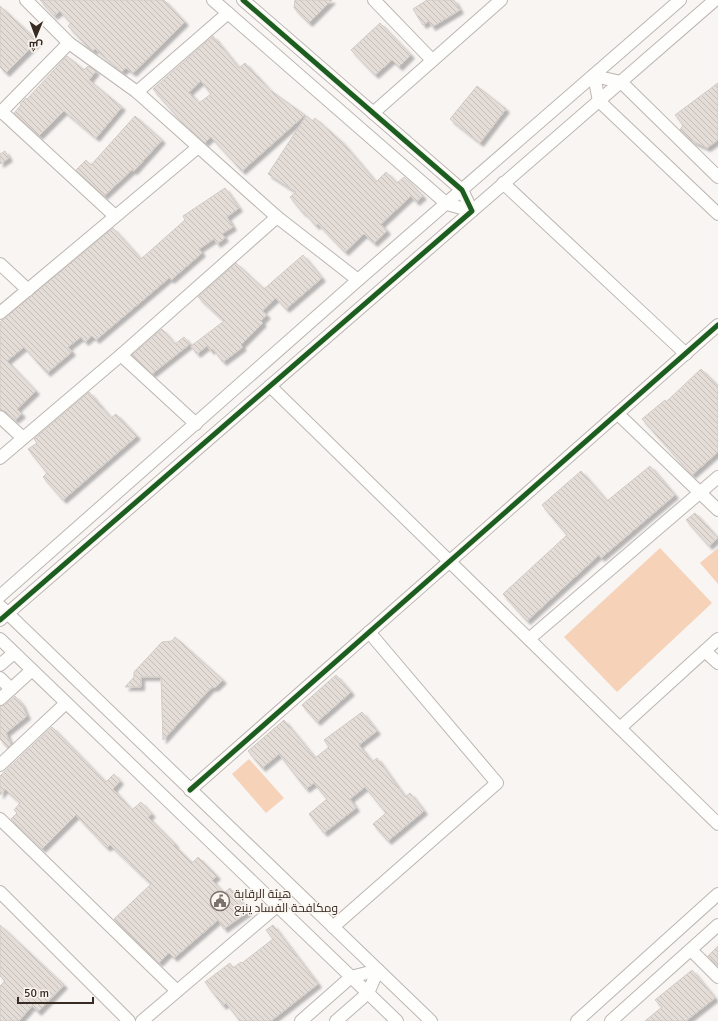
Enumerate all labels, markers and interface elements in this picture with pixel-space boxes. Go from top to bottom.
north arrow [16,16,56,56]
text: ش [29,39,43,52]
place label: هيئة الرقابة ومكافحة الفساد ينبع [234,887,338,916]
public building icon: هيئة الرقابة ومكافحة الفساد ينبع [209,890,231,912]
scale bar [18,979,93,1005]
text: 50 m [24,986,49,1001]

